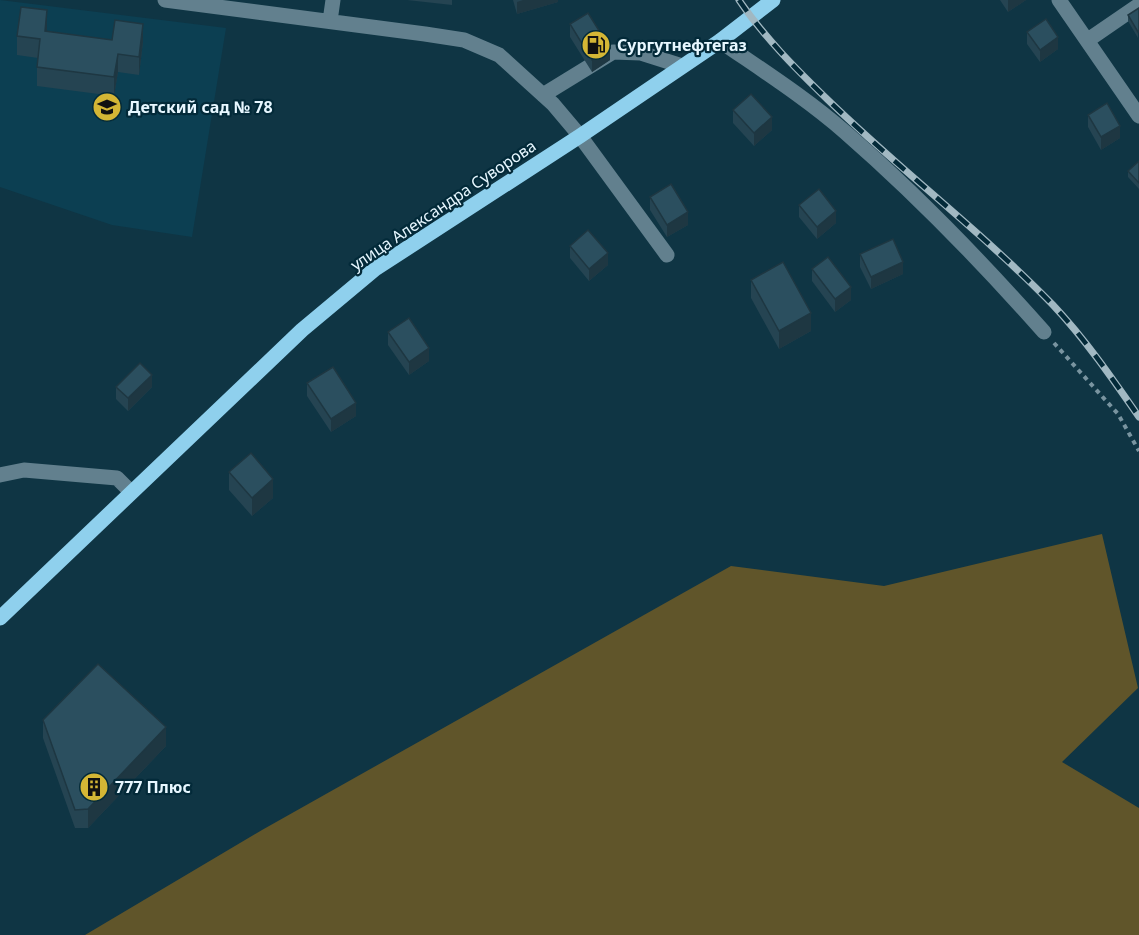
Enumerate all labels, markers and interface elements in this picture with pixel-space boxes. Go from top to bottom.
fuel station icon: Сургутнефтегаз [580,29,612,61]
place label: Сургутнефтегаз [617,34,747,56]
school or university icon: Детский сад № 78 [91,91,123,123]
place label: Детский сад № 78 [128,96,273,118]
street label: улица Александра Суворова [346,135,540,275]
building icon: 777 Плюс [78,771,110,803]
place label: 777 Плюс [115,776,191,798]

